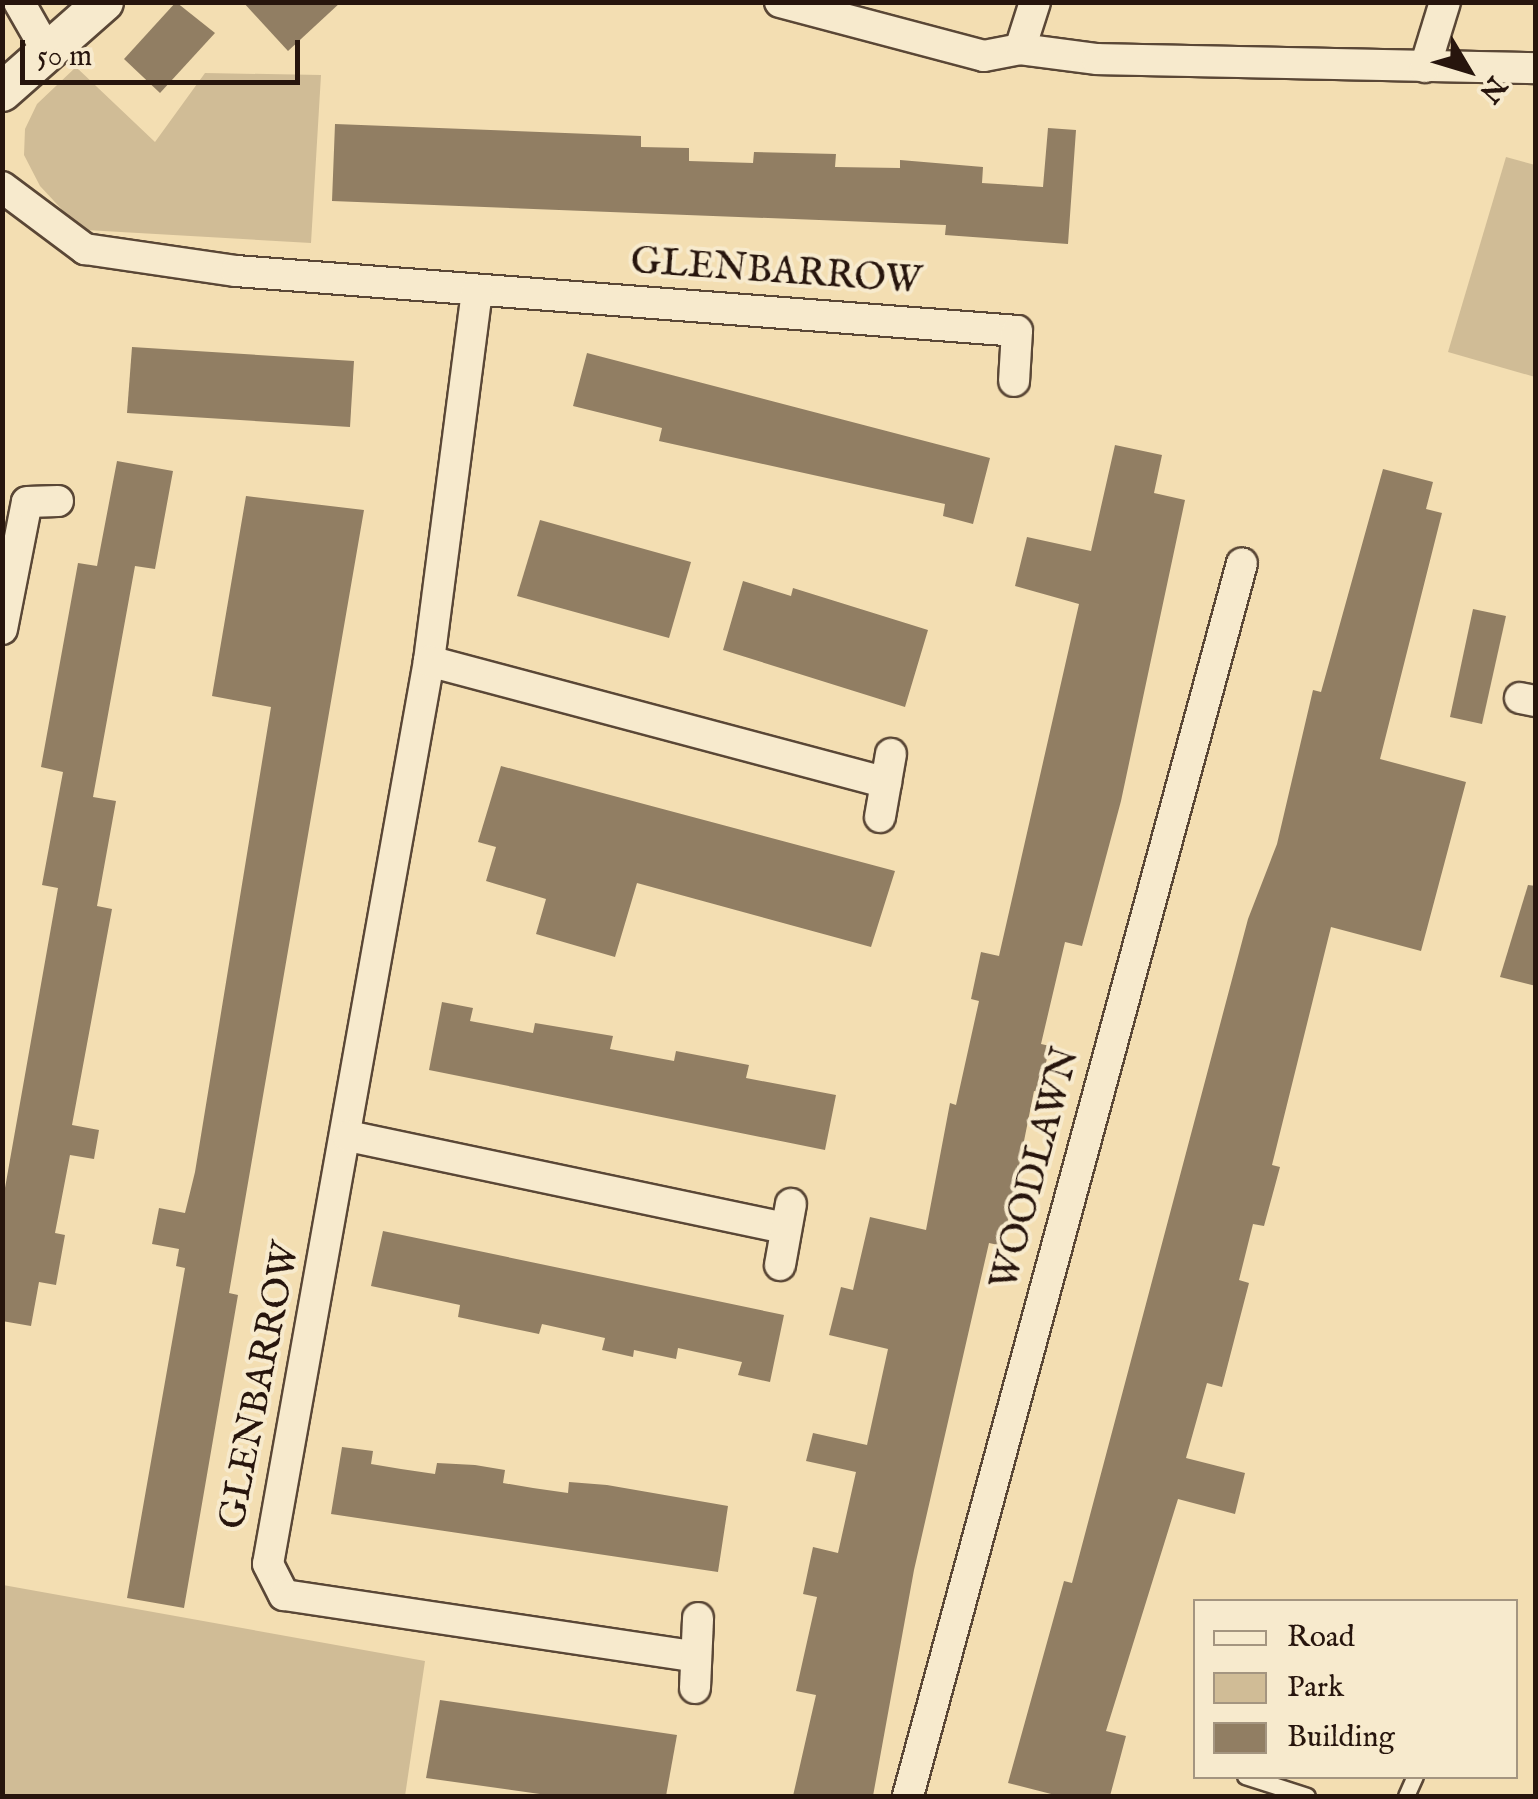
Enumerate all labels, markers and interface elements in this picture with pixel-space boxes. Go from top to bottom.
scale bar [25,20,305,82]
north arrow [1418,20,1518,120]
text: 50 m [37,38,92,76]
text: N [1471,68,1513,109]
street label: GLENBARROW [629,240,923,306]
street label: WOODLAWN [983,1043,1091,1295]
street label: GLENBARROW [211,1239,311,1533]
legend [1193,1599,1518,1779]
text: Road [1287,1619,1355,1657]
text: Park [1287,1669,1344,1707]
text: Building [1287,1719,1395,1757]

